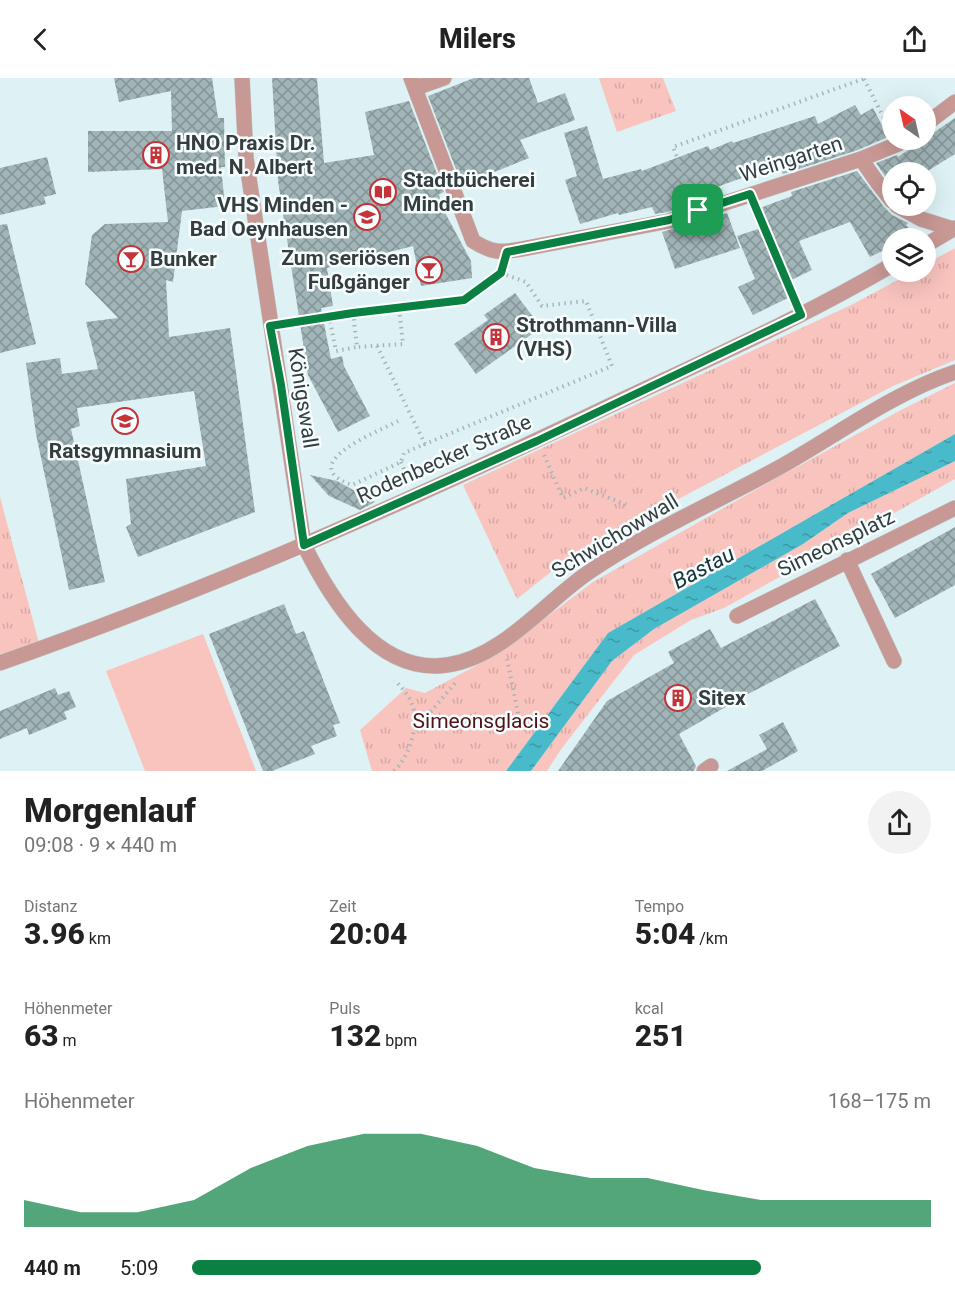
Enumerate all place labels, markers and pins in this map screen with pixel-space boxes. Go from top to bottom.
place label: HNO Praxis Dr. med. N. Albert [176,131,316,179]
building icon: HNO Praxis Dr. med. N. Albert [141,140,171,170]
place label: Stadtbücherei Minden [403,168,535,216]
library icon: Stadtbücherei Minden [368,177,398,207]
pin [672,184,723,235]
place label: VHS Minden - Bad Oeynhausen [190,193,348,241]
school or university icon: VHS Minden - Bad Oeynhausen [352,202,382,232]
bar icon: Bunker [116,244,146,274]
place label: Zum seriösen Fußgänger [281,246,410,294]
place label: Bunker [150,247,217,271]
bar icon: Zum seriösen Fußgänger [414,255,444,285]
place label: Strothmann-Villa (VHS) [516,313,677,361]
building icon: Strothmann-Villa (VHS) [481,322,511,352]
school or university icon: Ratsgymnasium [110,406,140,436]
place label: Ratsgymnasium [49,439,201,463]
building icon: Sitex [663,683,693,713]
place label: Sitex [698,686,746,710]

